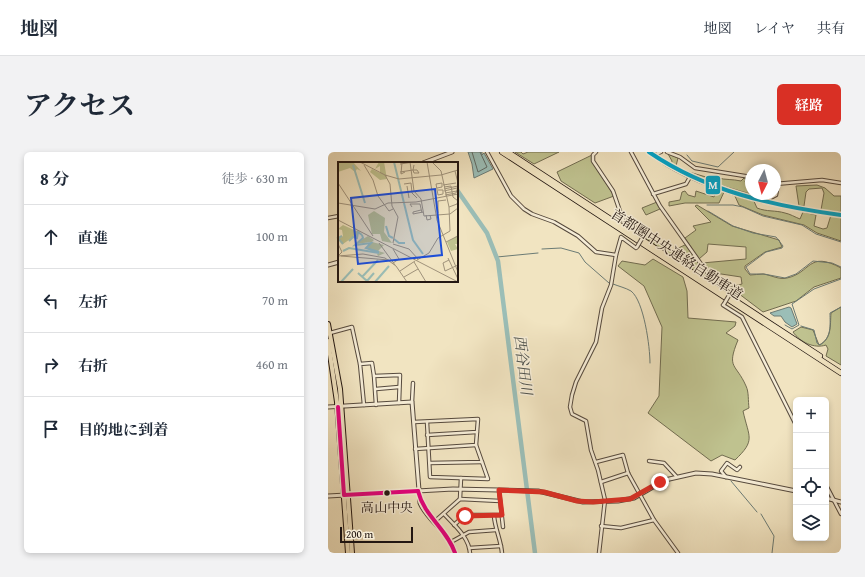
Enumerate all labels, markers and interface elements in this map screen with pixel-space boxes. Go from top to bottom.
text: 地図 [20,14,58,42]
text: 地図 [704,18,732,38]
text: レイヤ [754,18,795,38]
text: 共有 [817,18,845,38]
text: アクセス [24,84,135,125]
button: 経路 [777,84,841,125]
inset map [338,162,458,282]
north arrow [745,164,781,200]
text: 8 分 [40,166,70,191]
text: 徒歩 · 630 m [222,169,288,188]
line badge: M [705,175,721,195]
text: M [708,177,718,193]
street label: 首都圏中央連絡自動車道 [607,204,747,304]
icon: ahead [40,226,62,248]
text: 直進 [78,227,108,248]
text: 100 m [256,227,288,246]
icon: left [40,290,62,312]
text: 左折 [78,291,108,312]
text: 70 m [262,291,288,310]
water label: 西谷田川 [509,334,538,398]
icon: right [40,354,62,376]
text: 右折 [78,355,108,376]
text: 460 m [256,355,288,374]
map controls [793,397,829,541]
button: + [793,397,829,433]
icon: arrive [40,418,62,440]
text: 目的地に到着 [78,419,168,440]
button: − [793,433,829,469]
button: locate [793,469,829,505]
route end [651,473,669,491]
marker: 高山中央 [382,488,392,498]
place label: 高山中央 [361,498,413,517]
button: layers [793,505,829,541]
route start [456,507,474,525]
scale bar [340,525,413,544]
text: 200 m [346,526,373,542]

